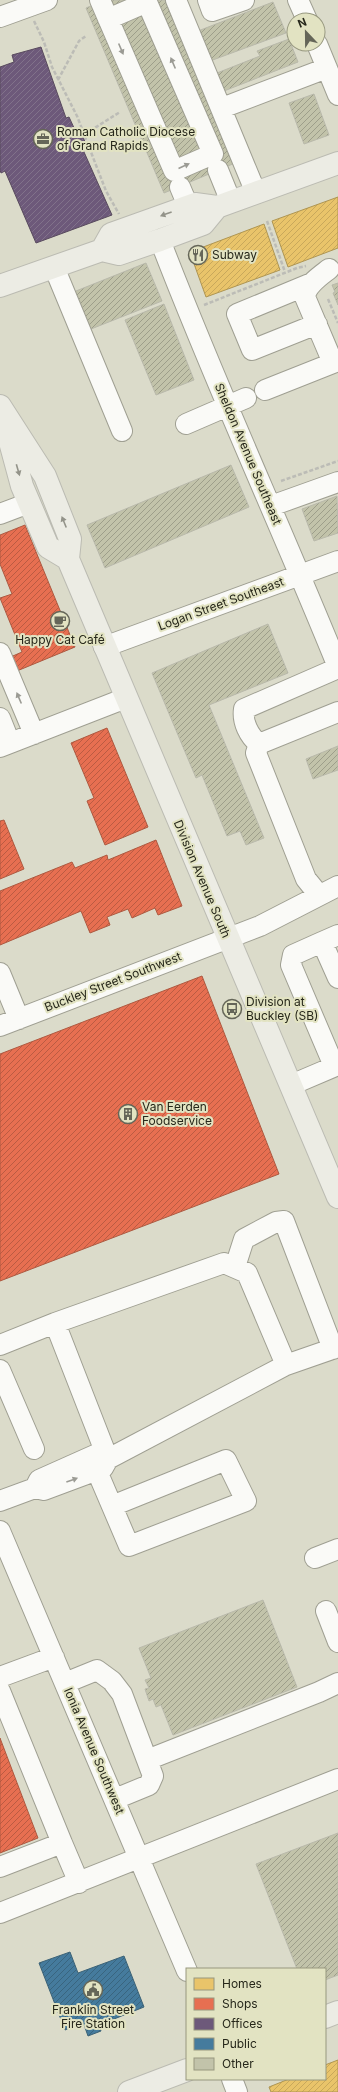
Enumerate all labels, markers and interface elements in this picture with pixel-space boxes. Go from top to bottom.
north arrow [286,12,326,52]
text: N [296,15,309,31]
one-way arrow [118,43,124,54]
one-way arrow [170,58,176,69]
place label: Roman Catholic Diocese of Grand Rapids [57,124,195,153]
office icon: Roman Catholic Diocese of Grand Rapids [32,128,54,150]
one-way arrow [179,163,191,169]
one-way arrow [160,212,172,218]
restaurant icon: Subway [187,244,209,266]
place label: Subway [212,247,257,262]
street label: Sheldon Avenue Southeast [212,381,285,527]
one-way arrow [15,464,21,476]
one-way arrow [60,515,66,527]
street label: Logan Street Southeast [156,574,286,633]
cafe icon: Happy Cat Café [49,610,71,632]
place label: Happy Cat Café [15,632,105,647]
one-way arrow [16,692,22,703]
street label: Division Avenue South [171,818,234,940]
street label: Buckley Street Southwest [42,948,183,1015]
place label: Division at Buckley (SB) [246,994,318,1023]
bus stop icon: Division at Buckley (SB) [221,998,243,1020]
place label: Van Eerden Foodservice [142,1099,212,1128]
building icon: Van Eerden Foodservice [117,1103,139,1125]
one-way arrow [66,1476,78,1482]
street label: Ionia Avenue Southwest [61,1685,128,1816]
legend [186,1968,326,2080]
text: Homes [222,1976,262,1991]
public building icon: Franklin Street Fire Station [82,1979,104,2001]
text: Shops [222,1996,258,2011]
place label: Franklin Street Fire Station [52,2002,134,2031]
text: Offices [222,2016,263,2031]
text: Public [222,2036,257,2051]
text: Other [222,2056,254,2071]

